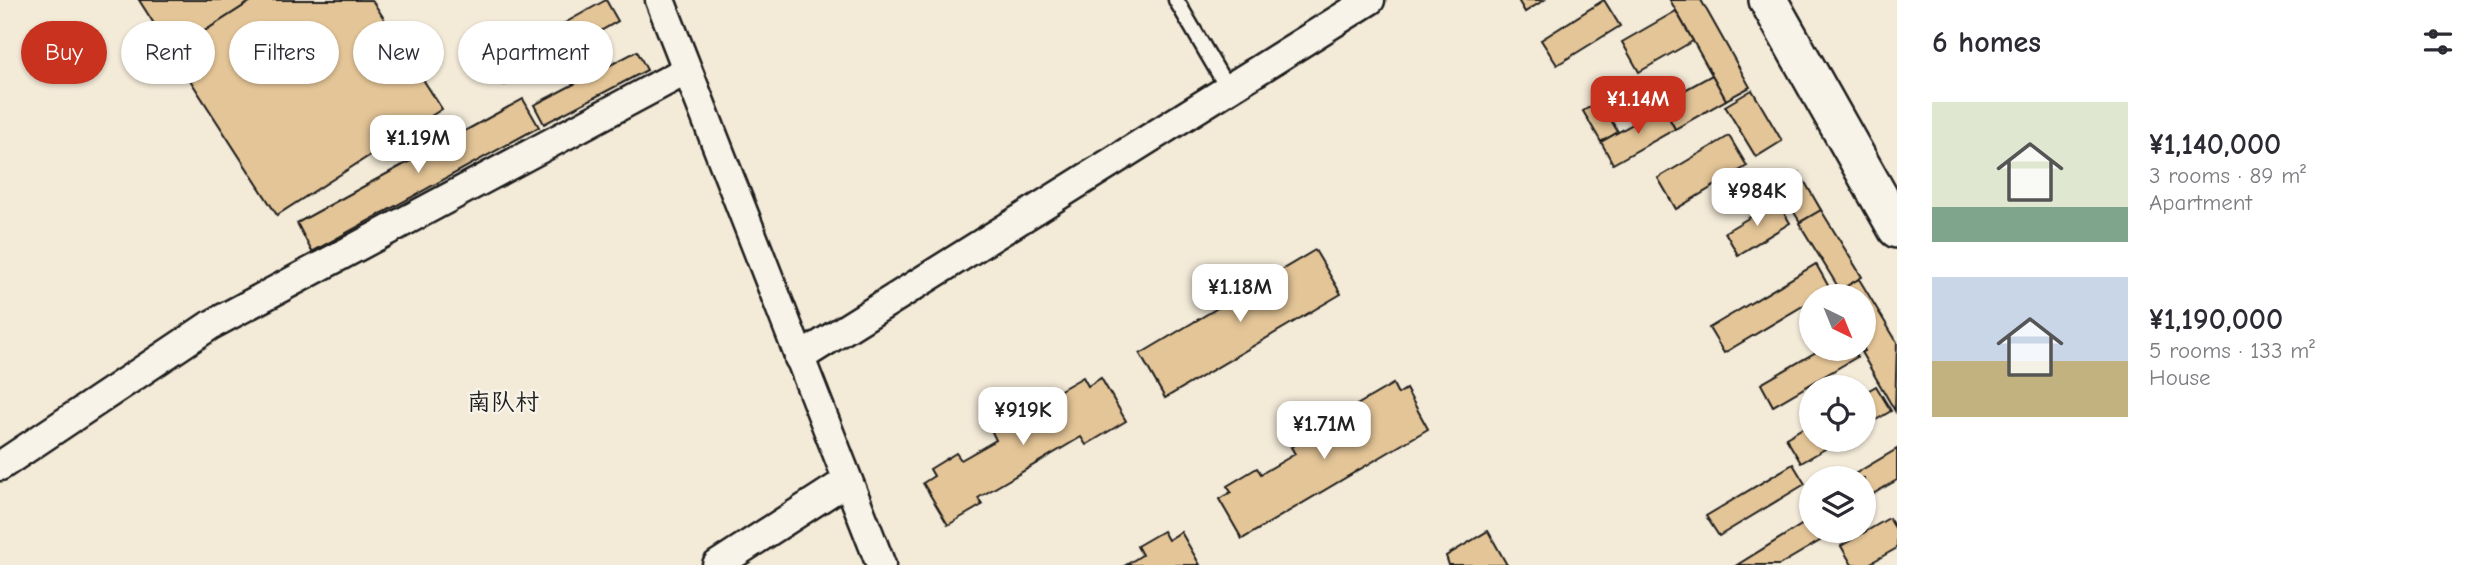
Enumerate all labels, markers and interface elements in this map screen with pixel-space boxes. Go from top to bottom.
chip: Buy [21,21,107,84]
chip: Rent [121,21,215,84]
chip: Filters [229,21,339,84]
chip: New [353,21,444,84]
chip: Apartment [458,21,613,84]
icon: filters [2419,23,2457,61]
text: 6 homes [1932,25,2041,60]
pin: ¥1.14M [1581,76,1695,136]
text: ¥1.14M [1607,85,1669,112]
pin: ¥1.19M [361,116,475,175]
text: ¥1.19M [386,124,450,151]
text: ¥1,140,000 [2149,127,2281,162]
icon: home [1988,130,2072,214]
text: 3 rooms · 89 m² [2149,162,2306,189]
pin: ¥984K [1708,168,1806,228]
text: ¥984K [1728,177,1786,204]
text: Apartment [2149,189,2252,216]
pin: ¥1.18M [1183,264,1297,324]
text: ¥1.18M [1208,273,1272,300]
north arrow [1799,284,1876,360]
map controls [1799,284,1876,543]
text: ¥1,190,000 [2149,302,2283,337]
icon: home [1988,305,2072,389]
text: 5 rooms · 133 m² [2149,337,2315,364]
text: House [2149,364,2211,391]
button: locate [1799,375,1876,452]
district label: 南队村 [467,388,539,416]
pin: ¥919K [974,388,1072,447]
text: ¥919K [994,396,1052,423]
pin: ¥1.71M [1267,402,1381,461]
text: ¥1.71M [1293,410,1355,437]
button: layers [1799,466,1876,543]

